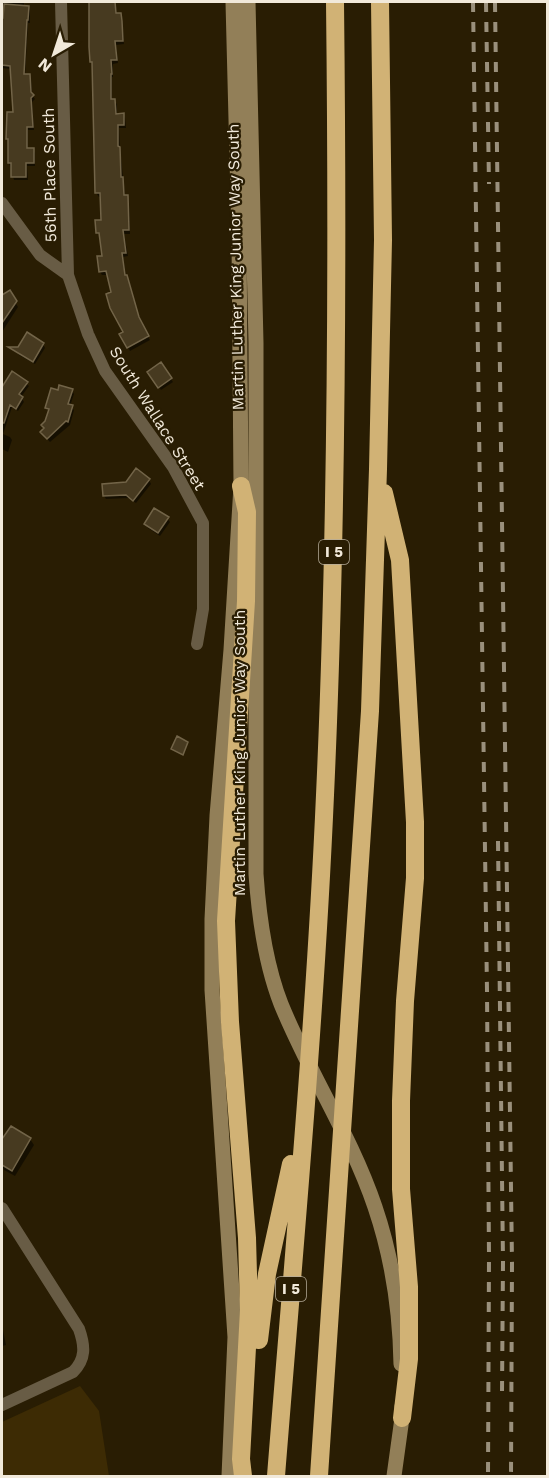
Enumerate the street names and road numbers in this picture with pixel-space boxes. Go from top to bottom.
street label: 56th Place South [39,107,60,243]
street label: Martin Luther King Junior Way South [223,123,248,410]
street label: South Wallace Street [106,343,210,494]
road number: I 5 [319,540,349,564]
street label: Martin Luther King Junior Way South [230,610,249,896]
road number: I 5 [276,1277,306,1301]

